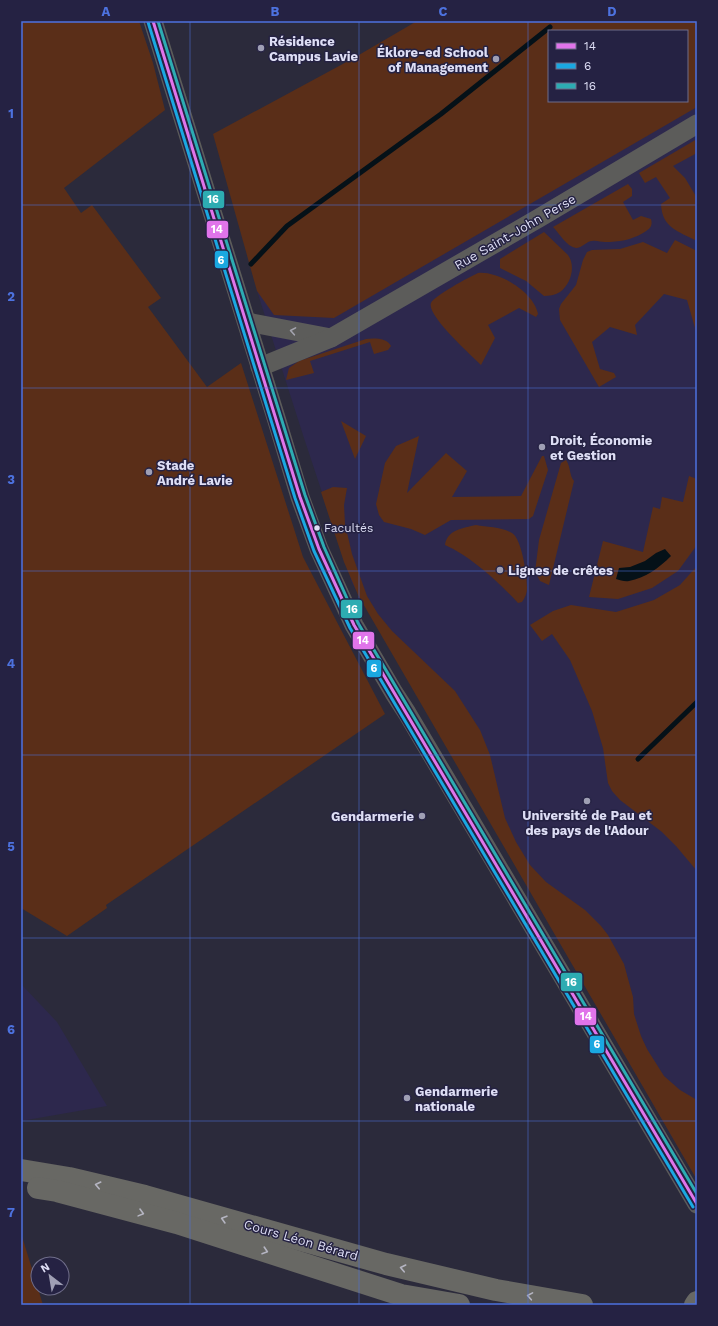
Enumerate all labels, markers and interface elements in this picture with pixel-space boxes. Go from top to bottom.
text: A [102,4,111,19]
text: B [271,4,280,19]
text: C [439,4,448,19]
text: D [607,4,617,19]
legend [548,30,688,102]
place label: Résidence Campus Lavie [269,34,359,64]
text: 14 [584,39,596,53]
marker: Résidence Campus Lavie [256,43,266,53]
place label: Éklore-ed School of Management [377,44,489,75]
marker: Éklore-ed School of Management [491,54,501,64]
text: 6 [584,59,591,73]
text: 16 [584,79,596,93]
text: 1 [8,106,14,121]
line badge: 16 [202,190,225,209]
street label: Rue Saint-John Perse [452,191,578,273]
text: 16 [207,193,219,206]
line badge: 14 [206,220,229,239]
text: 14 [211,223,223,236]
line badge: 6 [214,250,229,269]
text: 6 [218,254,225,267]
text: 2 [7,289,15,304]
one-way arrow [290,327,296,335]
place label: Droit, Économie et Gestion [550,432,653,463]
marker: Droit, Économie et Gestion [537,442,547,452]
place label: Stade André Lavie [157,458,233,488]
marker: Stade André Lavie [144,467,154,477]
text: 3 [7,472,15,487]
place label: Facultés [324,521,373,535]
marker: Facultés [312,523,322,533]
place label: Lignes de crêtes [508,563,613,578]
marker: Lignes de crêtes [495,565,505,575]
line badge: 16 [340,599,363,619]
text: 16 [346,603,358,616]
line badge: 14 [352,631,375,650]
text: 14 [357,634,369,647]
text: 4 [7,656,16,671]
line badge: 6 [366,659,382,678]
text: 6 [371,662,378,675]
marker: Université de Pau et des pays de l'Adour [582,796,592,806]
place label: Université de Pau et des pays de l'Adour [522,808,652,838]
place label: Gendarmerie [331,809,414,824]
marker: Gendarmerie [417,811,427,821]
text: 5 [7,839,15,854]
line badge: 16 [560,972,583,992]
text: 16 [565,976,577,989]
line badge: 14 [574,1007,597,1026]
text: 14 [580,1010,592,1023]
text: 6 [7,1022,15,1037]
line badge: 6 [589,1035,605,1054]
text: 6 [594,1038,601,1051]
place label: Gendarmerie nationale [415,1084,498,1114]
marker: Gendarmerie nationale [402,1093,412,1103]
one-way arrow [95,1182,101,1190]
text: 7 [7,1205,15,1220]
one-way arrow [137,1208,144,1217]
one-way arrow [220,1215,227,1223]
street label: Cours Léon Bérard [242,1217,360,1263]
one-way arrow [261,1246,268,1255]
north arrow [30,1256,70,1296]
text: N [38,1260,52,1276]
one-way arrow [400,1265,406,1273]
one-way arrow [527,1292,533,1301]

